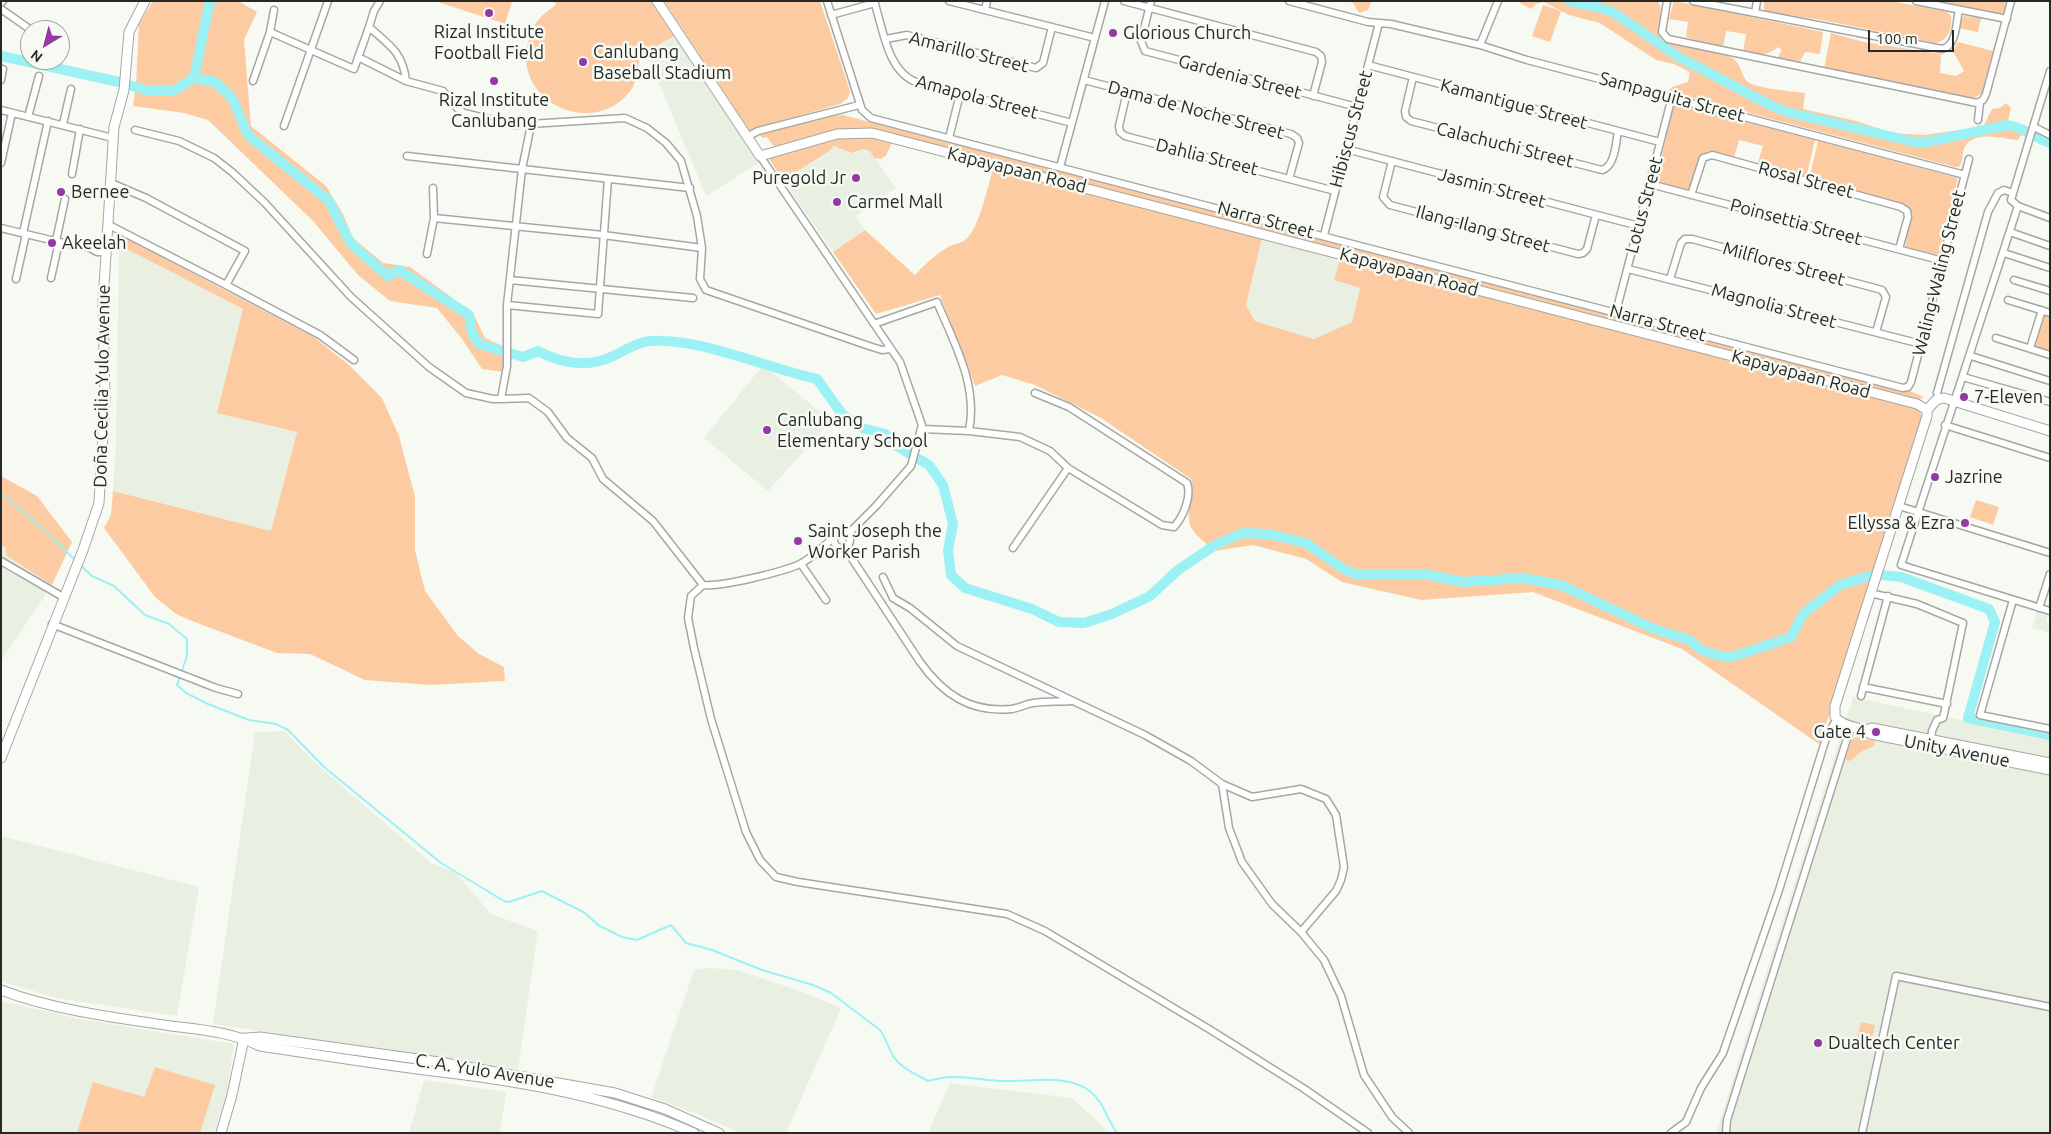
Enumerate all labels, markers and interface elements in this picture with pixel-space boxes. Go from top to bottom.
marker: Rizal Institute Football Field [483,7,495,19]
north arrow [20,20,70,70]
scale bar [1871,20,1957,52]
place label: Rizal Institute Football Field [434,21,544,64]
place label: Glorious Church [1123,22,1251,44]
street label: Amarillo Street [907,27,1031,77]
marker: Glorious Church [1107,27,1119,39]
text: 100 m [1876,30,1918,47]
place label: Canlubang Baseball Stadium [593,41,731,84]
text: N [28,47,46,66]
street label: Gardenia Street [1176,50,1304,104]
marker: Canlubang Baseball Stadium [577,56,589,68]
street label: Sampaguita Street [1597,67,1747,127]
street label: Hibiscus Street [1325,68,1377,190]
street label: Amapola Street [913,70,1041,124]
street label: Kamantigue Street [1438,74,1590,134]
marker: Rizal Institute Canlubang [488,75,500,87]
street label: Dama de Noche Street [1105,76,1287,144]
place label: Rizal Institute Canlubang [439,89,549,132]
street label: Calachuchi Street [1434,118,1576,172]
street label: Dahlia Street [1153,134,1261,180]
street label: Kapayapaan Road [945,142,1089,198]
street label: Lotus Street [1621,154,1667,256]
street label: Rosal Street [1756,157,1856,203]
street label: Jasmin Street [1436,163,1548,213]
place label: Puregold Jr [752,167,846,189]
marker: Puregold Jr [850,172,862,184]
place label: Bernee [71,181,129,203]
marker: Bernee [55,186,67,198]
street label: Waling-Waling Street [1908,188,1970,358]
place label: Carmel Mall [847,191,943,213]
street label: Poinsettia Street [1728,194,1864,250]
marker: Carmel Mall [831,196,843,208]
street label: Narra Street [1215,197,1317,243]
street label: Ilang-Ilang Street [1414,201,1552,257]
place label: Akeelah [62,232,127,254]
marker: Akeelah [46,237,58,249]
street label: Milflores Street [1720,237,1848,291]
street label: Kapayapaan Road [1337,243,1481,301]
street label: Magnolia Street [1709,279,1839,333]
street label: Doña Cecilia Yulo Avenue [89,284,115,488]
street label: Narra Street [1607,300,1709,346]
street label: Kapayapaan Road [1729,345,1873,403]
place label: 7-Eleven [1974,386,2043,408]
marker: 7-Eleven [1958,391,1970,403]
place label: Canlubang Elementary School [777,409,928,452]
marker: Canlubang Elementary School [761,424,773,436]
place label: Jazrine [1945,466,2003,488]
marker: Jazrine [1929,471,1941,483]
place label: Ellyssa & Ezra [1847,512,1955,534]
marker: Ellyssa & Ezra [1959,517,1971,529]
place label: Saint Joseph the Worker Parish [808,520,942,562]
marker: Saint Joseph the Worker Parish [792,535,804,547]
place label: Gate 4 [1814,721,1866,743]
marker: Gate 4 [1870,726,1882,738]
street label: Unity Avenue [1902,730,2012,772]
place label: Dualtech Center [1828,1032,1960,1054]
marker: Dualtech Center [1812,1037,1824,1049]
street label: C. A. Yulo Avenue [414,1049,556,1093]

